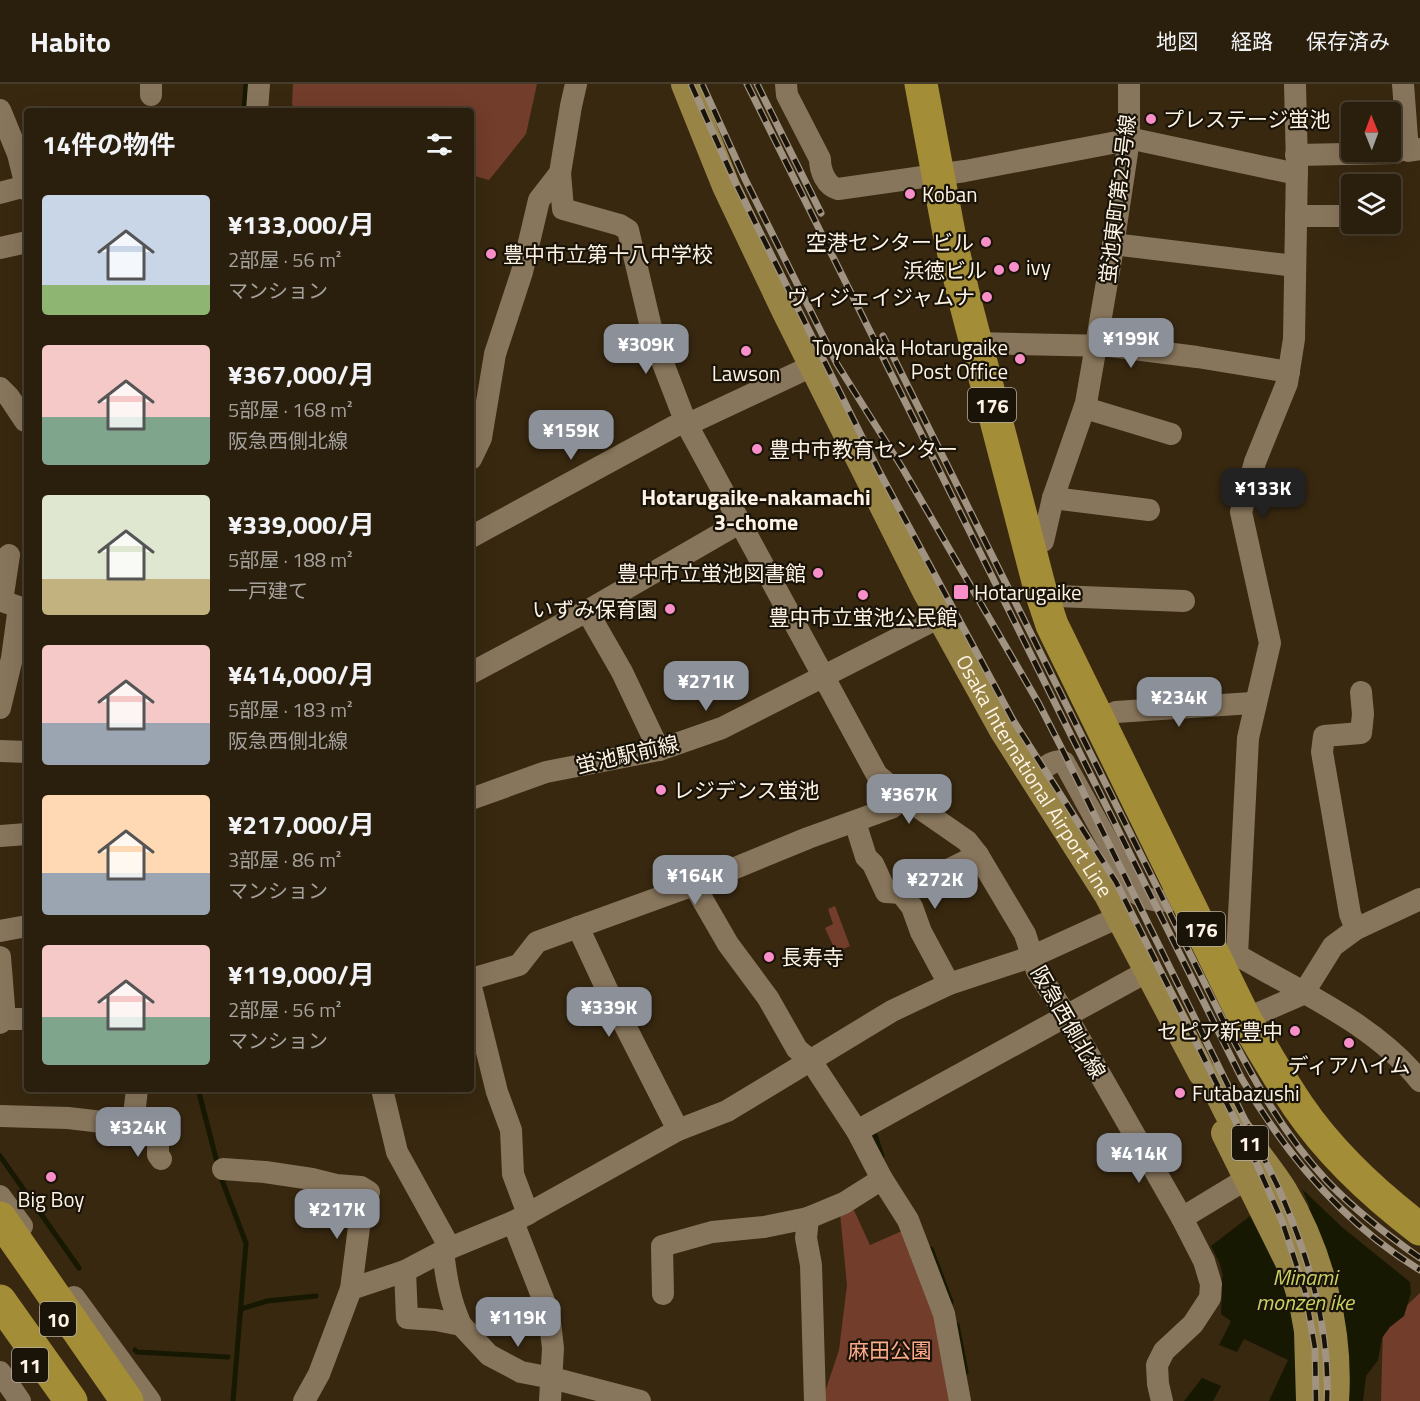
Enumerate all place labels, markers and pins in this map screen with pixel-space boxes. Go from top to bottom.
place label: プレステージ蛍池 [1163,103,1331,135]
marker: プレステージ蛍池 [1144,112,1158,126]
place label: Koban [922,178,978,210]
marker: Koban [903,187,917,201]
place label: 空港センタービル [806,226,974,258]
marker: 空港センタービル [979,235,993,249]
place label: 豊中市立第十八中学校 [503,238,713,270]
marker: 豊中市立第十八中学校 [484,247,498,261]
place label: ivy [1026,251,1051,283]
place label: 浜徳ビル [903,254,987,286]
marker: ivy [1007,260,1021,274]
marker: 浜徳ビル [992,263,1006,277]
place label: ヴィジェイジャムナ [787,281,975,313]
marker: ヴィジェイジャムナ [980,290,994,304]
pin: ¥199K [1089,318,1173,369]
pin: ¥309K [604,324,688,375]
place label: Toyonaka Hotarugaike Post Office [812,331,1008,387]
marker: Lawson [739,344,753,358]
marker: Toyonaka Hotarugaike Post Office [1013,352,1027,366]
place label: Lawson [712,357,780,389]
pin: ¥159K [529,410,613,461]
place label: 豊中市教育センター [769,433,958,465]
marker: 豊中市教育センター [750,442,764,456]
pin: ¥133K [1221,468,1305,519]
place label: 豊中市立蛍池図書館 [617,557,806,589]
marker: 豊中市立蛍池図書館 [811,566,825,580]
place label: Hotarugaike [974,576,1082,608]
marker: Hotarugaike [952,583,970,601]
marker: 豊中市立蛍池公民館 [856,588,870,602]
place label: いずみ保育園 [532,593,658,625]
place label: 豊中市立蛍池公民館 [769,601,958,633]
marker: いずみ保育園 [663,602,677,616]
pin: ¥271K [664,661,748,712]
pin: ¥234K [1137,677,1221,728]
place label: レジデンス蛍池 [673,774,820,806]
pin: ¥367K [867,774,951,825]
marker: レジデンス蛍池 [654,783,668,797]
pin: ¥164K [653,855,737,906]
pin: ¥272K [893,859,977,910]
place label: 長寿寺 [781,941,844,973]
marker: 長寿寺 [762,950,776,964]
pin: ¥339K [567,987,651,1038]
place label: セピア新豊中 [1157,1015,1283,1047]
marker: セピア新豊中 [1288,1024,1302,1038]
marker: ディアハイム [1342,1036,1356,1050]
place label: ディアハイム [1288,1049,1410,1081]
place label: Futabazushi [1192,1077,1300,1109]
marker: Futabazushi [1173,1086,1187,1100]
pin: ¥324K [96,1107,180,1158]
pin: ¥414K [1097,1133,1181,1184]
marker: Big Boy [44,1170,58,1184]
place label: Big Boy [18,1183,84,1215]
pin: ¥217K [295,1189,379,1240]
pin: ¥119K [476,1297,560,1348]

